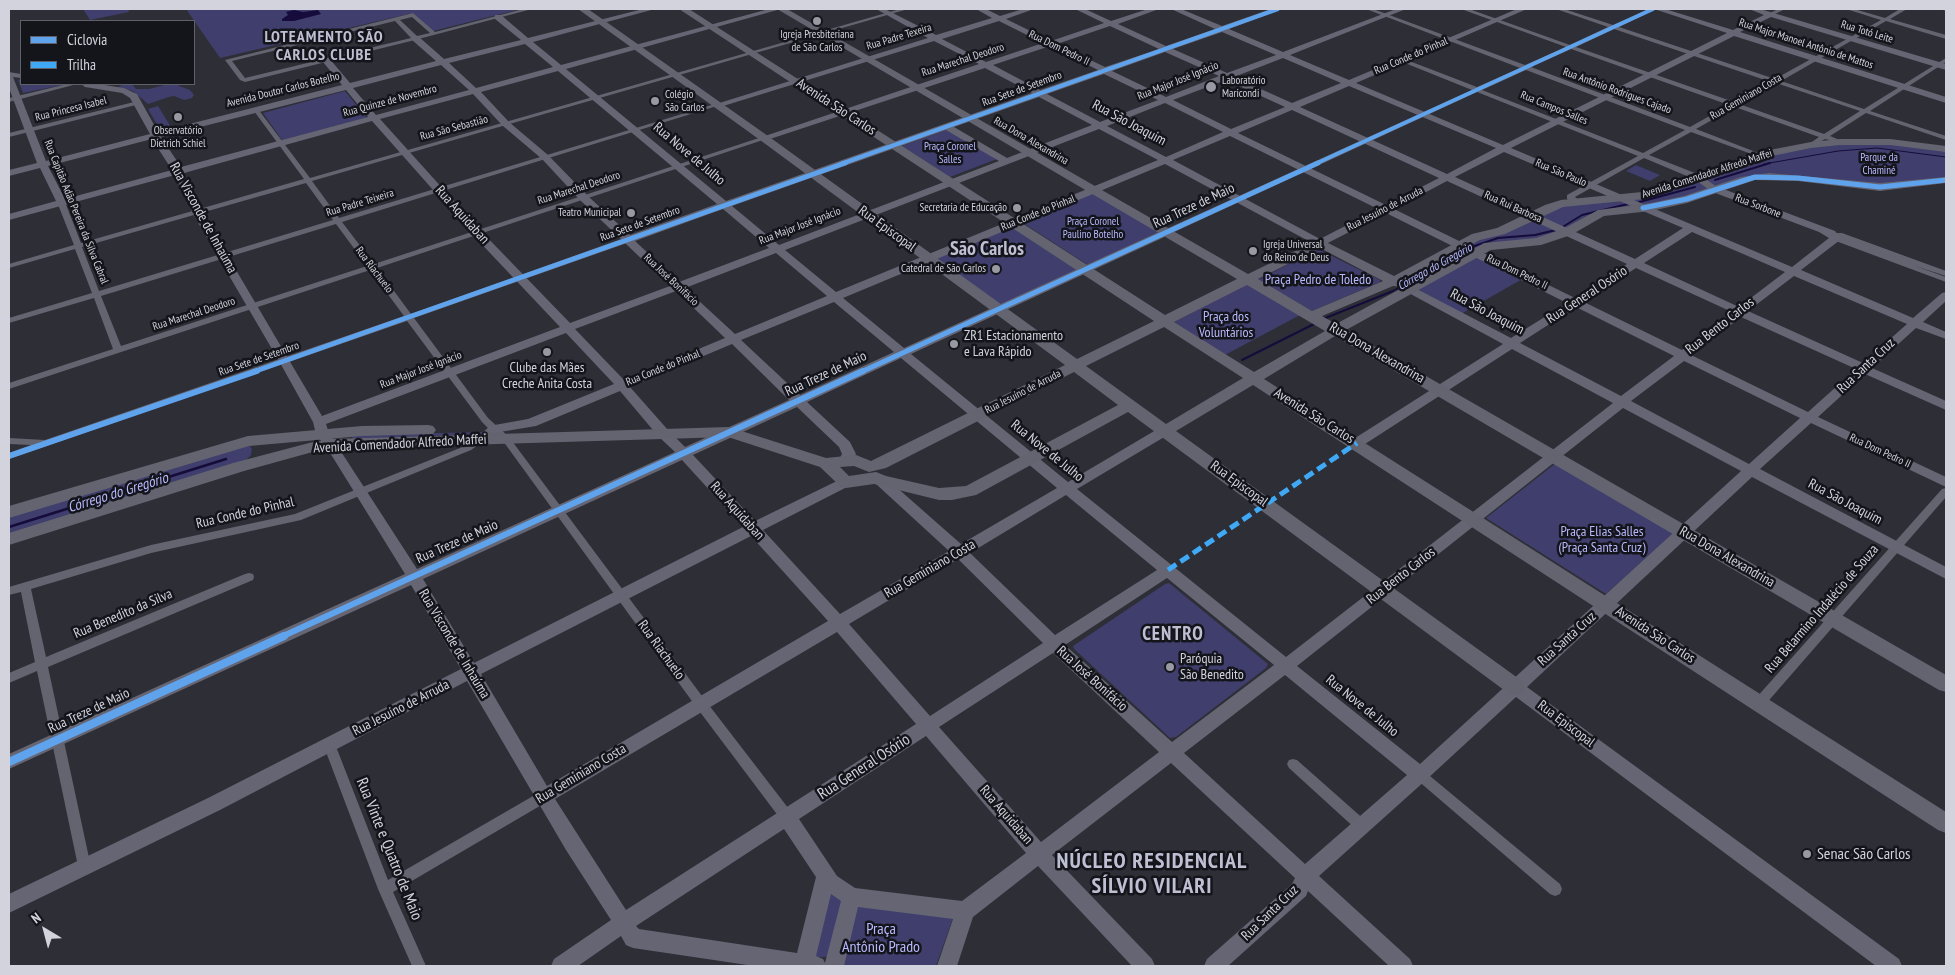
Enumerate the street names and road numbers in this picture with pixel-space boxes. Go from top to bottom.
street label: Rua Major Manoel Antônio de Mattos [1737,16,1875,72]
street label: Rua Totó Leite [1839,18,1895,46]
street label: Rua Padre Texeira [865,21,933,53]
street label: Rua Dom Pedro II [1026,28,1092,68]
street label: Rua Conde do Pinhal [1372,35,1450,77]
street label: Rua Marechal Deodoro [920,40,1006,80]
street label: Rua Major José Ignácio [1136,59,1220,103]
street label: Rua Antônio Rodrigues Cajado [1561,65,1673,117]
street label: Rua Sete de Setembro [980,68,1064,110]
street label: Avenida Doutor Carlos Botelho [225,70,341,110]
street label: Rua Geminiano Costa [1708,71,1784,123]
street label: Avenida São Carlos [793,75,879,139]
street label: Rua Quinze de Novembro [342,82,438,120]
street label: Rua Campos Salles [1518,89,1590,127]
street label: Rua Princesa Isabel [34,94,108,124]
street label: Rua São Joaquim [1089,97,1169,149]
street label: Rua São Sebastião [419,113,489,143]
street label: Rua Dona Alexandrina [991,114,1071,168]
street label: Rua Nove de Julho [650,119,728,189]
street label: Rua Capitão Adão Pereira da Silva Cabral [41,138,111,286]
street label: Avenida Comendador Alfredo Maffei [1640,147,1774,201]
street label: Rua São Paulo [1534,156,1588,190]
street label: Rua Visconde de Inhaúma [166,160,240,276]
street label: Rua Marechal Deodoro [536,168,622,208]
street label: Rua Treze de Maio [1151,180,1237,232]
street label: Rua Aquidaban [432,182,492,248]
street label: Rua Jesuíno de Arruda [1345,184,1425,234]
street label: Rua Padre Teixeira [325,186,395,220]
street label: Rua Rui Barbosa [1482,188,1544,226]
street label: Rua Sorbone [1733,191,1783,221]
street label: Rua Conde do Pinhal [999,192,1077,234]
street label: Rua Sete de Setembro [598,203,682,245]
street label: Rua Episcopal [855,203,919,255]
street label: Rua Major José Ignácio [757,204,843,248]
street label: Rua Riachuelo [352,244,396,296]
street label: Rua José Bonifácio [641,251,701,309]
street label: Rua Dom Pedro II [1484,252,1550,292]
street label: Rua General Osório [1543,263,1631,327]
street label: Rua São Joaquim [1447,286,1527,338]
street label: Rua Marechal Deodoro [151,294,237,334]
street label: Rua Bento Carlos [1682,294,1758,358]
street label: Rua Dona Alexandrina [1326,319,1428,387]
street label: Rua Santa Cruz [1834,335,1898,397]
street label: Rua Sete de Setembro [217,339,301,379]
street label: Rua Conde do Pinhal [624,347,702,389]
street label: Rua Major José Ignácio [378,348,464,392]
street label: Rua Treze de Maio [783,348,869,400]
street label: Rua Jesuíno de Arruda [983,367,1063,417]
street label: Avenida São Carlos [1271,385,1357,447]
street label: Rua Nove de Julho [1007,417,1087,485]
street label: Avenida Comendador Alfredo Maffei [313,431,487,457]
street label: Rua Dom Pedro II [1847,431,1913,471]
street label: Rua Episcopal [1207,458,1271,510]
street label: Rua São Joaquim [1805,476,1885,528]
street label: Rua Aquidaban [707,478,767,544]
street label: Rua Conde do Pinhal [194,494,296,532]
street label: Rua Treze de Maio [413,516,501,568]
street label: Rua Dona Alexandrina [1676,523,1778,591]
street label: Rua Geminiano Costa [881,536,979,602]
street label: Rua Belarmino Indalécio de Souza [1762,541,1882,677]
street label: Rua Bento Carlos [1363,544,1439,608]
street label: Rua Benedito da Silva [71,586,175,642]
street label: Rua Visconde de Inhaúma [415,586,493,702]
street label: Avenida São Carlos [1612,603,1698,667]
street label: Rua Santa Cruz [1534,608,1600,670]
street label: Rua Riachuelo [634,617,688,683]
street label: Rua José Bonifácio [1053,643,1131,715]
street label: Rua Nove de Julho [1322,672,1402,740]
street label: Rua Jesuíno de Arruda [350,676,452,740]
street label: Rua Treze de Maio [46,685,132,737]
street label: Rua Episcopal [1534,697,1598,751]
street label: Rua General Osório [814,730,914,804]
street label: Rua Geminiano Costa [533,740,629,808]
street label: Rua Vinte e Quatro de Maio [352,775,426,923]
street label: Rua Aquidaban [976,782,1036,848]
street label: Rua Santa Cruz [1238,882,1302,944]

